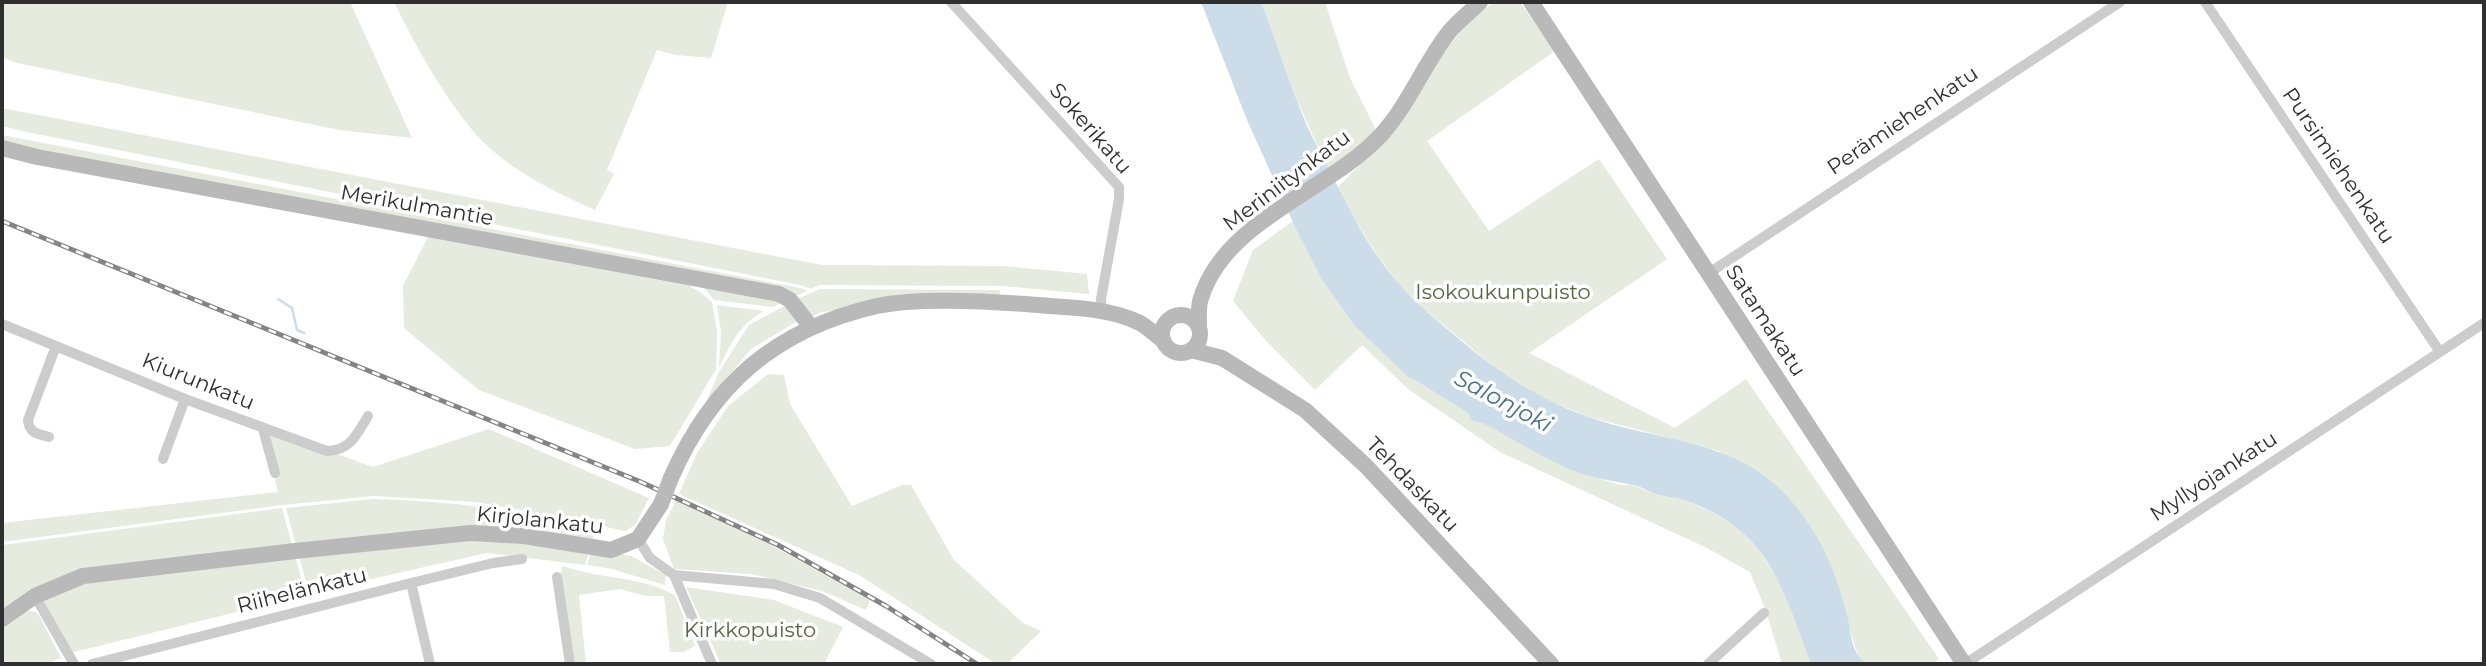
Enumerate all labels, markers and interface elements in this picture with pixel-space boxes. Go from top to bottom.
street label: Perämiehenkatu [1823,61,1983,181]
street label: Sokerikatu [1044,78,1136,180]
street label: Pursimiehenkatu [2277,83,2399,249]
street label: Meriniitynkatu [1218,125,1356,237]
street label: Merikulmantie [339,180,495,232]
street label: Satamakatu [1720,261,1810,381]
park label: Isokoukunpuisto [1415,280,1591,306]
street label: Kiurunkatu [138,348,258,416]
water label: Salonjoki [1450,365,1556,439]
street label: Myllyojankatu [2146,427,2282,527]
street label: Tehdaskatu [1361,432,1463,538]
street label: Kirjolankatu [475,502,605,540]
street label: Riihelänkatu [234,563,370,619]
park label: Kirkkopuisto [684,618,816,644]

